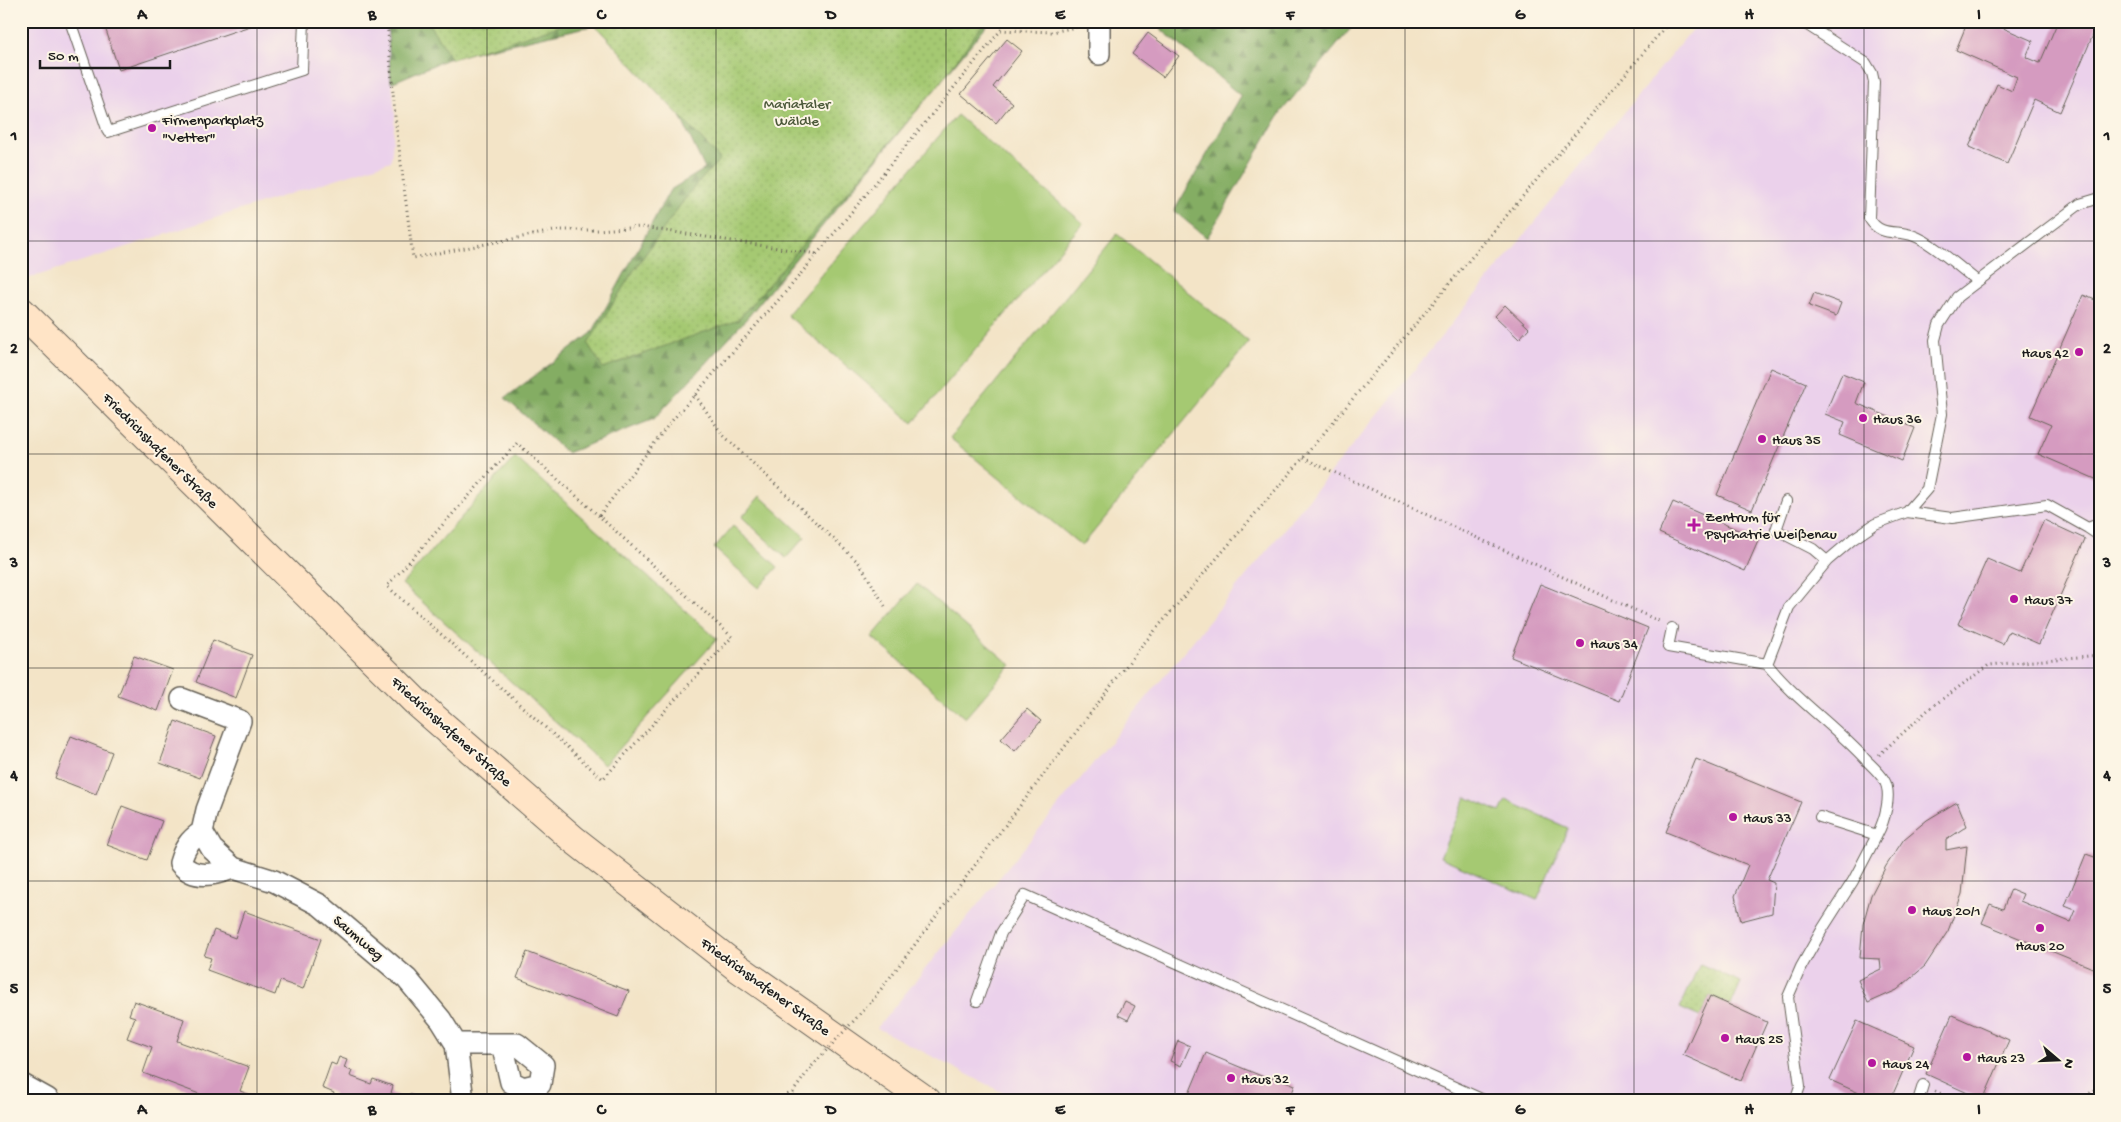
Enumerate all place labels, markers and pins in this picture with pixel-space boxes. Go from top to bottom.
place label: Firmenparkplatz "Vetter" [161,112,264,147]
marker: Firmenparkplatz "Vetter" [146,122,158,134]
place label: Haus 42 [2022,345,2069,363]
marker: Haus 42 [2073,346,2085,358]
place label: Haus 36 [1873,411,1922,429]
marker: Haus 36 [1857,412,1869,424]
place label: Haus 35 [1772,432,1821,450]
marker: Haus 35 [1756,433,1768,445]
place label: Zentrum für Psychatrie Weißenau [1704,509,1837,544]
marker: Zentrum für Psychatrie Weißenau [1687,518,1701,532]
place label: Haus 37 [2024,592,2074,610]
marker: Haus 37 [2008,593,2020,605]
place label: Haus 34 [1590,636,1638,654]
marker: Haus 34 [1574,637,1586,649]
place label: Haus 33 [1743,810,1792,828]
marker: Haus 33 [1727,811,1739,823]
place label: Haus 20/1 [1922,903,1981,921]
marker: Haus 20/1 [1906,904,1918,916]
marker: Haus 20 [2034,922,2046,934]
place label: Haus 20 [2016,938,2065,956]
place label: Haus 25 [1735,1031,1783,1049]
marker: Haus 25 [1719,1032,1731,1044]
place label: Haus 23 [1977,1050,2025,1068]
marker: Haus 23 [1961,1051,1973,1063]
place label: Haus 24 [1882,1056,1929,1074]
marker: Haus 24 [1866,1057,1878,1069]
place label: Haus 32 [1241,1071,1289,1089]
marker: Haus 32 [1225,1072,1237,1084]

